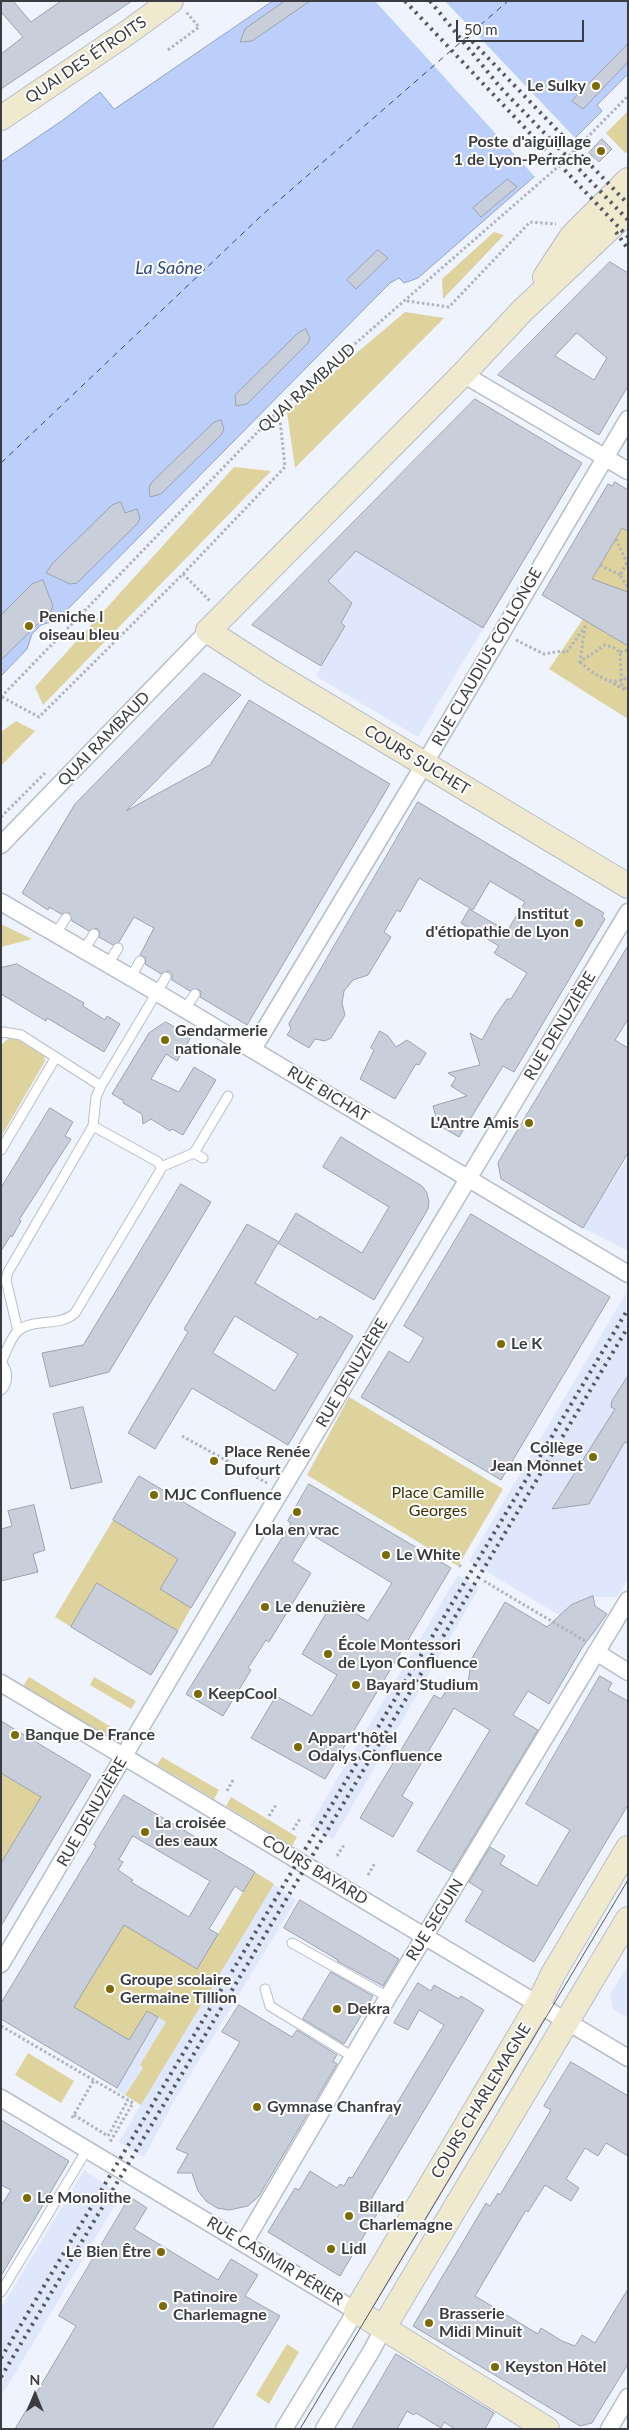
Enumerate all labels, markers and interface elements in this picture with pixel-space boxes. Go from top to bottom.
scale bar [459,10,586,42]
street label: QUAI DES ÉTROITS [22,12,150,108]
text: 50 m [464,20,498,38]
place label: Le Sulky [527,76,586,96]
marker: Le Sulky [590,80,602,92]
place label: Poste d'aiguillage 1 de Lyon-Perrache [454,132,591,170]
marker: Poste d'aiguillage 1 de Lyon-Perrache [595,145,607,157]
water label: La Saône [135,257,203,279]
street label: QUAI RAMBAUD [254,339,360,437]
street label: RUE CLAUDIUS COLLONGE [428,564,546,750]
place label: Peniche l oiseau bleu [39,607,119,645]
marker: Peniche l oiseau bleu [23,620,35,632]
street label: QUAI RAMBAUD [54,688,154,790]
street label: COURS SUCHET [361,721,473,799]
place label: Institut d'étiopathie de Lyon [426,904,569,942]
marker: Institut d'étiopathie de Lyon [573,917,585,929]
street label: RUE DENUZIÈRE [520,968,600,1084]
place label: Gendarmerie nationale [175,1021,268,1059]
marker: Gendarmerie nationale [159,1034,171,1046]
street label: RUE BICHAT [284,1062,372,1126]
place label: L'Antre Amis [430,1113,519,1133]
marker: L'Antre Amis [523,1117,535,1129]
street label: RUE DENUZIÈRE [312,1315,392,1431]
place label: Le K [511,1334,542,1354]
marker: Le K [495,1338,507,1350]
place label: Collège Jean Monnet [490,1438,583,1476]
place label: Place Renée Dufourt [224,1442,310,1480]
marker: Collège Jean Monnet [587,1451,599,1463]
marker: Place Renée Dufourt [208,1455,220,1467]
park label: Place Camille Georges [392,1483,484,1521]
place label: MJC Confluence [164,1485,281,1505]
marker: MJC Confluence [148,1489,160,1501]
marker: Lola en vrac [291,1506,303,1518]
place label: Lola en vrac [255,1520,339,1540]
place label: Le White [396,1545,461,1565]
marker: Le White [380,1549,392,1561]
place label: Le denuzière [275,1597,365,1617]
marker: Le denuzière [259,1601,271,1613]
place label: École Montessori de Lyon Confluence [338,1635,478,1673]
marker: École Montessori de Lyon Confluence [322,1648,334,1660]
place label: Bayard Studium [366,1675,478,1695]
marker: Bayard Studium [350,1679,362,1691]
place label: KeepCool [208,1684,277,1704]
marker: KeepCool [192,1688,204,1700]
place label: Banque De France [25,1725,155,1745]
place label: Appart'hôtel Odalys Confluence [308,1728,442,1766]
marker: Banque De France [9,1729,21,1741]
marker: Appart'hôtel Odalys Confluence [292,1741,304,1753]
street label: RUE DENUZIÈRE [53,1754,131,1870]
place label: La croisée des eaux [155,1813,226,1851]
marker: La croisée des eaux [139,1826,151,1838]
street label: COURS BAYARD [259,1831,371,1909]
street label: RUE SEGUIN [402,1876,468,1964]
place label: Groupe scolaire Germaine Tillion [120,1970,237,2008]
marker: Groupe scolaire Germaine Tillion [104,1983,116,1995]
place label: Dekra [347,1999,390,2019]
marker: Dekra [331,2003,343,2015]
street label: COURS CHARLEMAGNE [427,2020,535,2182]
place label: Gymnase Chanfray [267,2097,401,2117]
marker: Gymnase Chanfray [251,2101,263,2113]
place label: Le Monolithe [37,2188,131,2208]
marker: Le Monolithe [21,2192,33,2204]
place label: Billard Charlemagne [359,2197,453,2235]
marker: Billard Charlemagne [343,2210,355,2222]
street label: RUE CASIMIR PÉRIER [203,2213,347,2309]
place label: Lidl [341,2239,366,2259]
place label: Le Bien Être [66,2242,151,2262]
marker: Lidl [325,2243,337,2255]
marker: Le Bien Être [155,2246,167,2258]
place label: Patinoire Charlemagne [173,2287,267,2325]
marker: Patinoire Charlemagne [157,2300,169,2312]
place label: Brasserie Midi Minuit [439,2304,522,2342]
marker: Brasserie Midi Minuit [423,2317,435,2329]
place label: Keyston Hôtel [505,2357,607,2377]
marker: Keyston Hôtel [489,2361,501,2373]
north arrow [10,2370,60,2420]
text: N [30,2371,40,2388]

